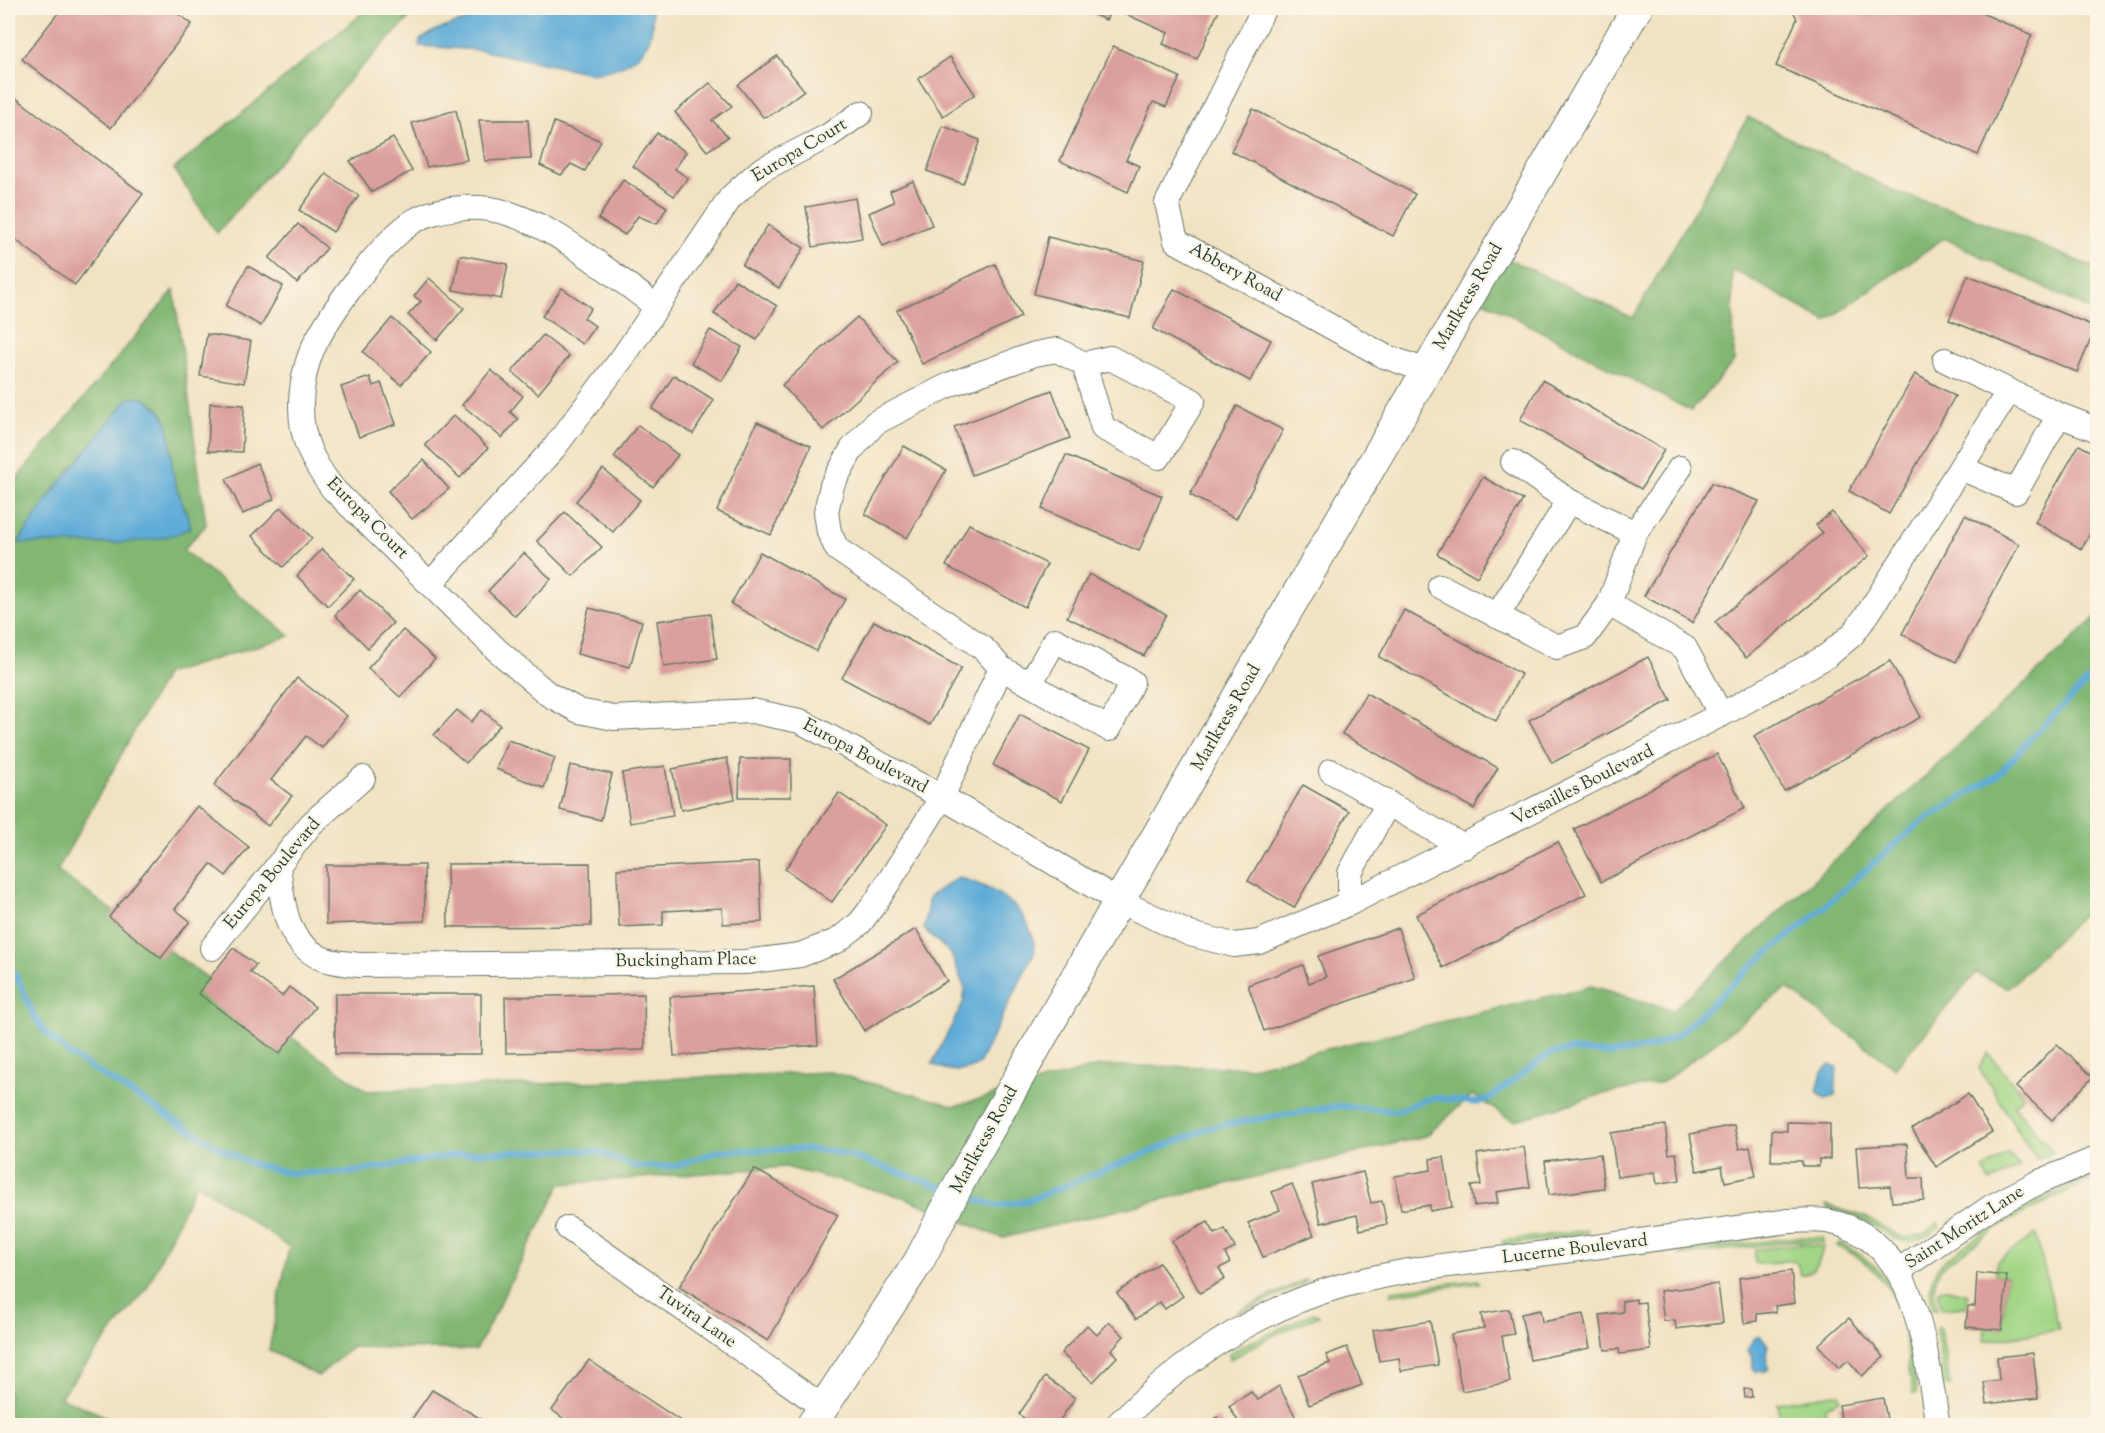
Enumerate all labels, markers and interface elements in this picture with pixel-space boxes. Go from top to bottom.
street label: Europa Court [747,112,853,190]
street label: Abbery Road [1184,237,1286,309]
street label: Marlkress Road [1428,239,1510,355]
street label: Europa Court [320,472,414,566]
street label: Marlkress Road [1186,660,1268,776]
street label: Europa Boulevard [798,713,932,801]
street label: Versailles Boulevard [1507,739,1659,833]
street label: Europa Boulevard [218,813,328,935]
street label: Buckingham Place [615,947,757,975]
street label: Marlkress Road [945,1081,1025,1199]
street label: Saint Moritz Lane [1900,1180,2030,1276]
street label: Lucerne Boulevard [1501,1228,1649,1272]
street label: Tuvira Lane [651,1281,741,1355]

